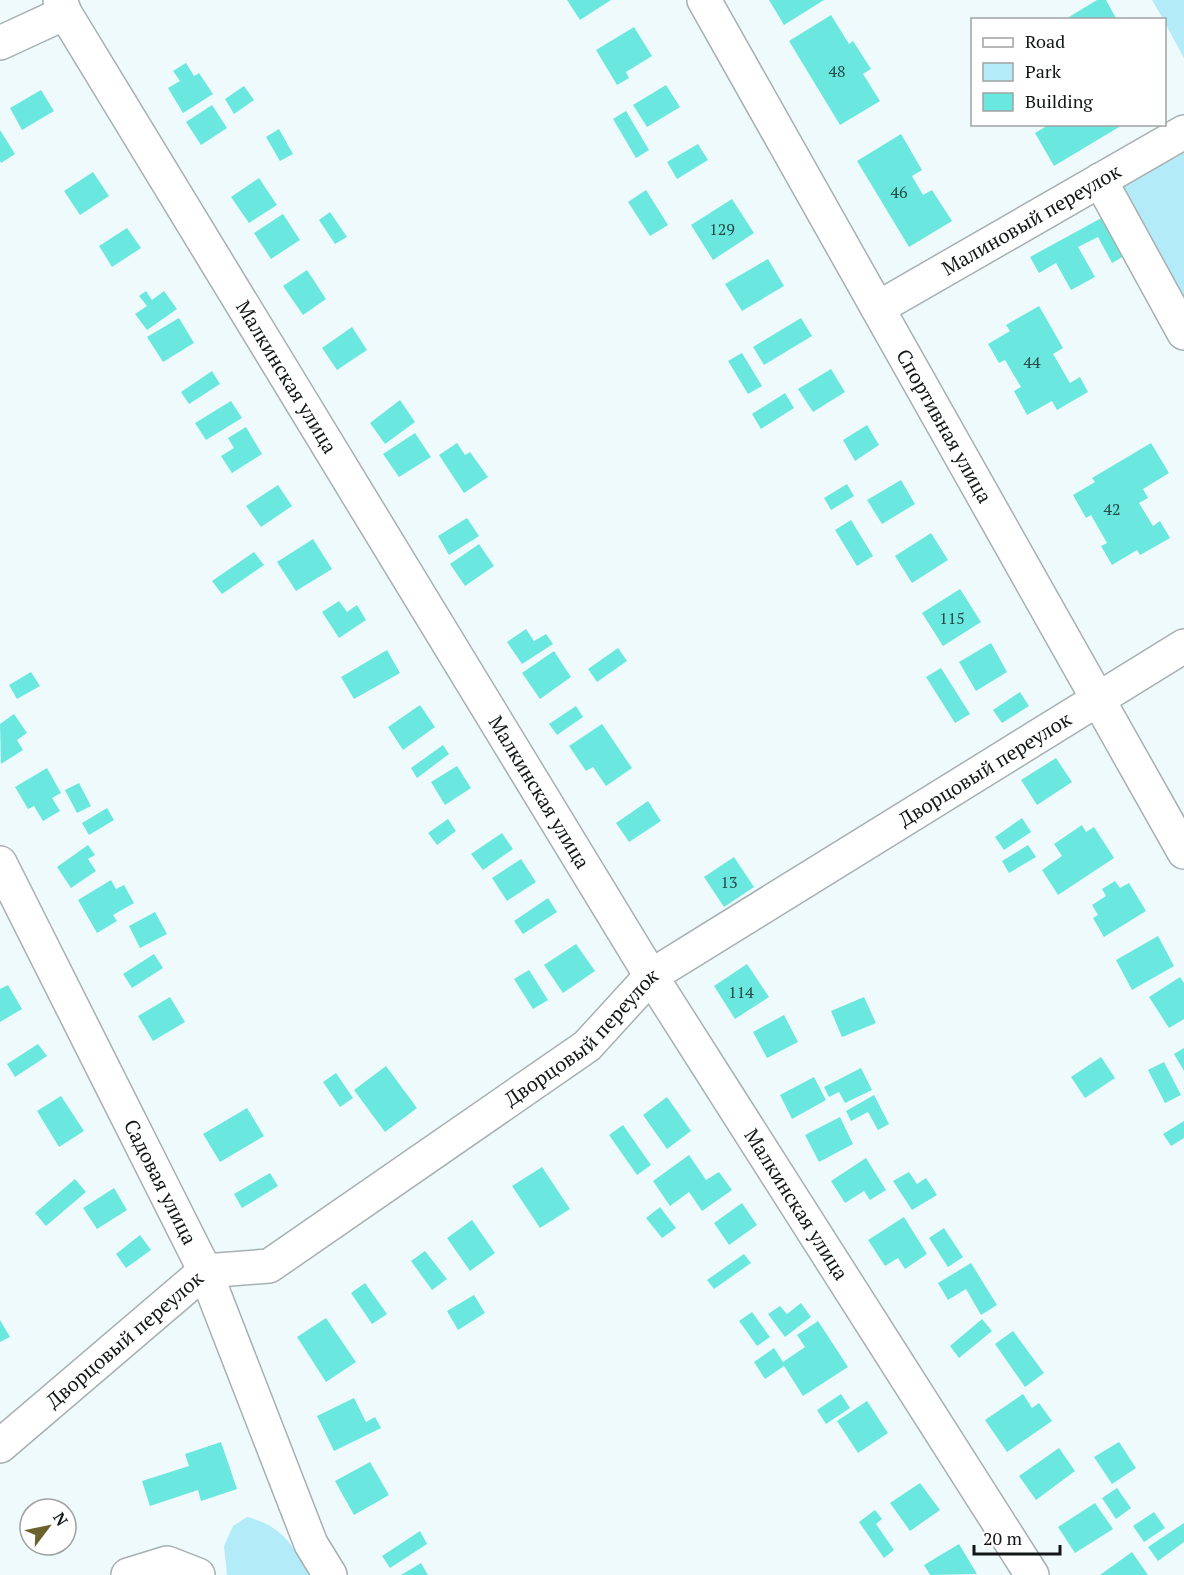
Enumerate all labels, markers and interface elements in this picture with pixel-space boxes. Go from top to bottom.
legend [971,18,1166,126]
text: Road [1025,29,1065,53]
text: Park [1025,59,1062,83]
house number: 48 [828,60,846,82]
text: Building [1025,89,1093,113]
street label: Малиновый переулок [937,157,1126,281]
house number: 46 [890,181,908,203]
house number: 129 [709,218,735,240]
street label: Малкинская улица [230,295,344,458]
street label: Спортивная улица [890,344,999,508]
house number: 44 [1023,351,1041,373]
house number: 42 [1103,498,1121,520]
house number: 115 [939,607,965,629]
street label: Дворцовый переулок [893,705,1076,833]
street label: Малкинская улица [483,710,596,873]
house number: 13 [720,871,738,893]
street label: Дворцовый переулок [499,961,663,1112]
house number: 114 [728,981,754,1003]
street label: Садовая улица [118,1115,204,1249]
street label: Малкинская улица [739,1123,855,1285]
street label: Дворцовый переулок [40,1264,209,1414]
north arrow [18,1497,78,1557]
text: N [48,1508,73,1530]
scale bar [974,1518,1060,1556]
text: 20 m [983,1526,1023,1550]

